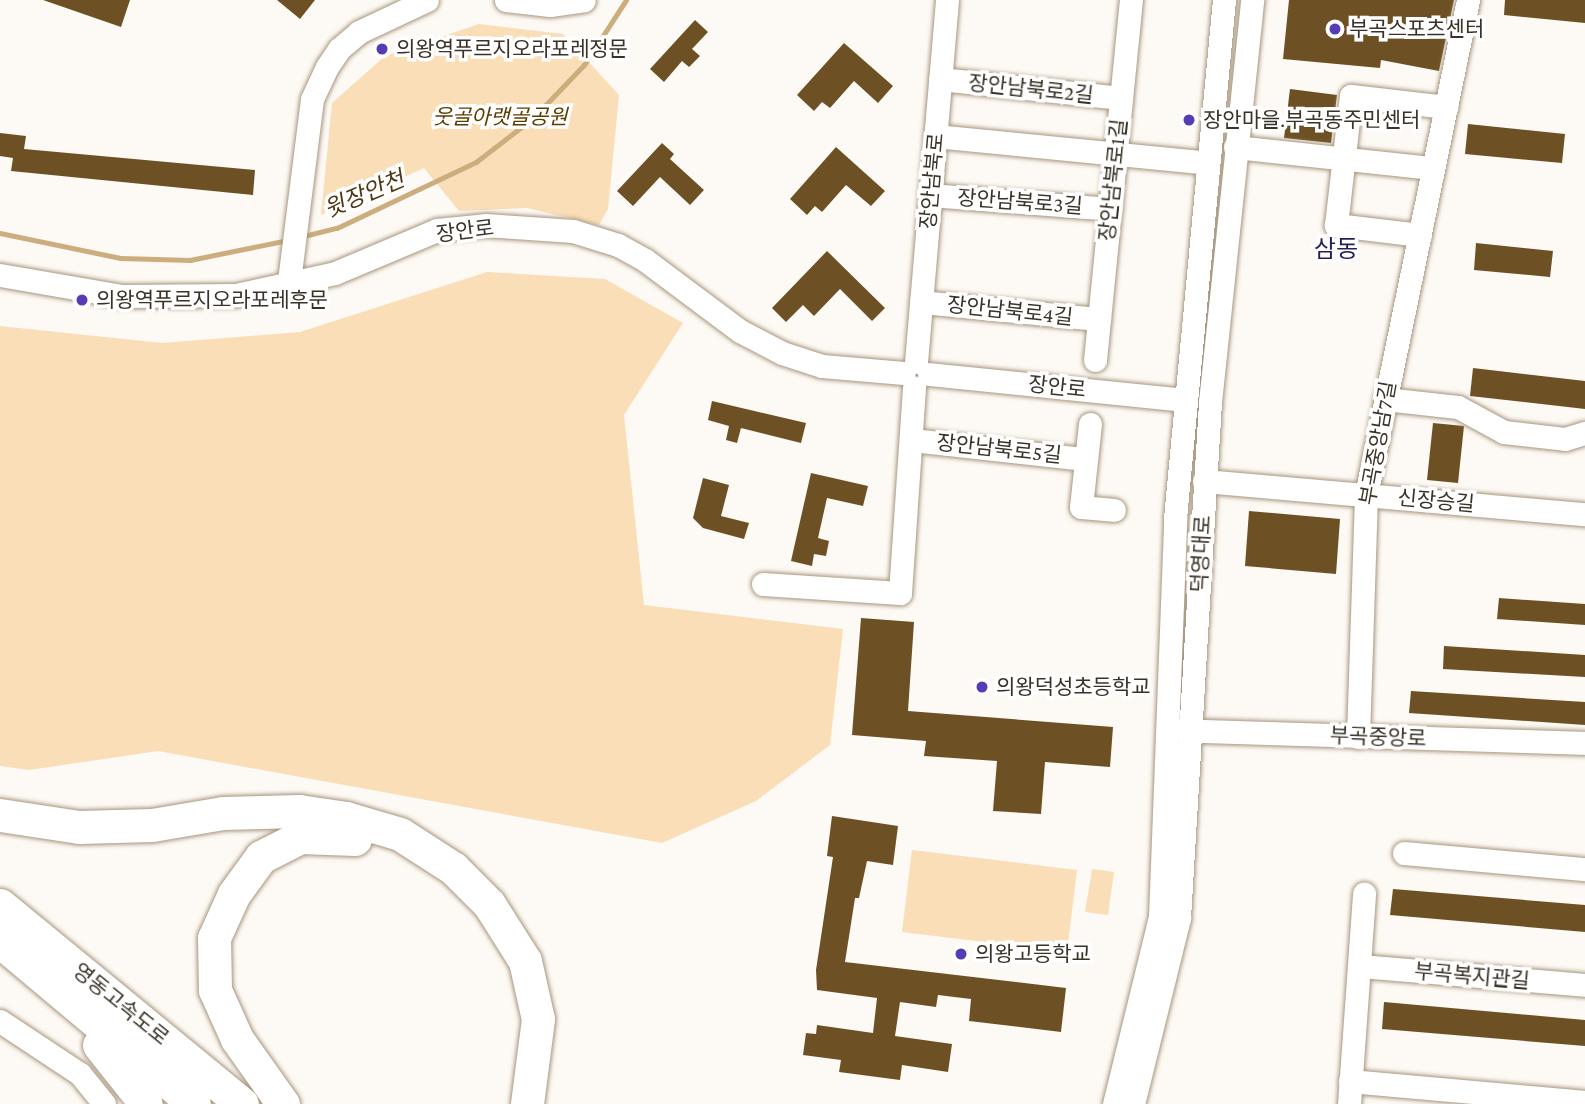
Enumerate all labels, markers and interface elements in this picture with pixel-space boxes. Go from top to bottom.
place label: 부곡스포츠센터 [1349,16,1484,42]
marker: 부곡스포츠센터 [1327,21,1343,37]
place label: 의왕역푸르지오라포레정문 [396,36,628,62]
marker: 의왕역푸르지오라포레정문 [374,41,390,57]
street label: 장안남북로2길 [967,70,1095,108]
park label: 웃골아랫골공원 [432,104,568,130]
place label: 장안마을.부곡동주민센터 [1203,107,1420,133]
marker: 장안마을.부곡동주민센터 [1181,112,1197,128]
street label: 장안남북로1길 [1094,118,1132,242]
street label: 장안남북로 [915,132,949,230]
water label: 윗장안천 [320,165,408,223]
street label: 장안남북로3길 [956,185,1084,219]
street label: 장안로 [435,215,495,247]
district label: 삼동 [1314,235,1358,263]
place label: 의왕역푸르지오라포레후문 [96,287,328,313]
marker: 의왕역푸르지오라포레후문 [74,292,90,308]
street label: 장안남북로4길 [946,292,1074,330]
street label: 장안로 [1027,371,1087,403]
street label: 부곡중앙남7길 [1355,379,1401,507]
street label: 장안남북로5길 [935,430,1063,468]
street label: 신장승길 [1396,485,1476,517]
street label: 덕영대로 [1186,515,1216,593]
place label: 의왕덕성초등학교 [996,674,1151,700]
marker: 의왕덕성초등학교 [974,679,990,695]
street label: 부곡중앙로 [1329,723,1427,751]
place label: 의왕고등학교 [975,941,1091,967]
marker: 의왕고등학교 [953,946,969,962]
street label: 영동고속도로 [68,958,174,1050]
street label: 부곡복지관길 [1413,958,1531,994]

